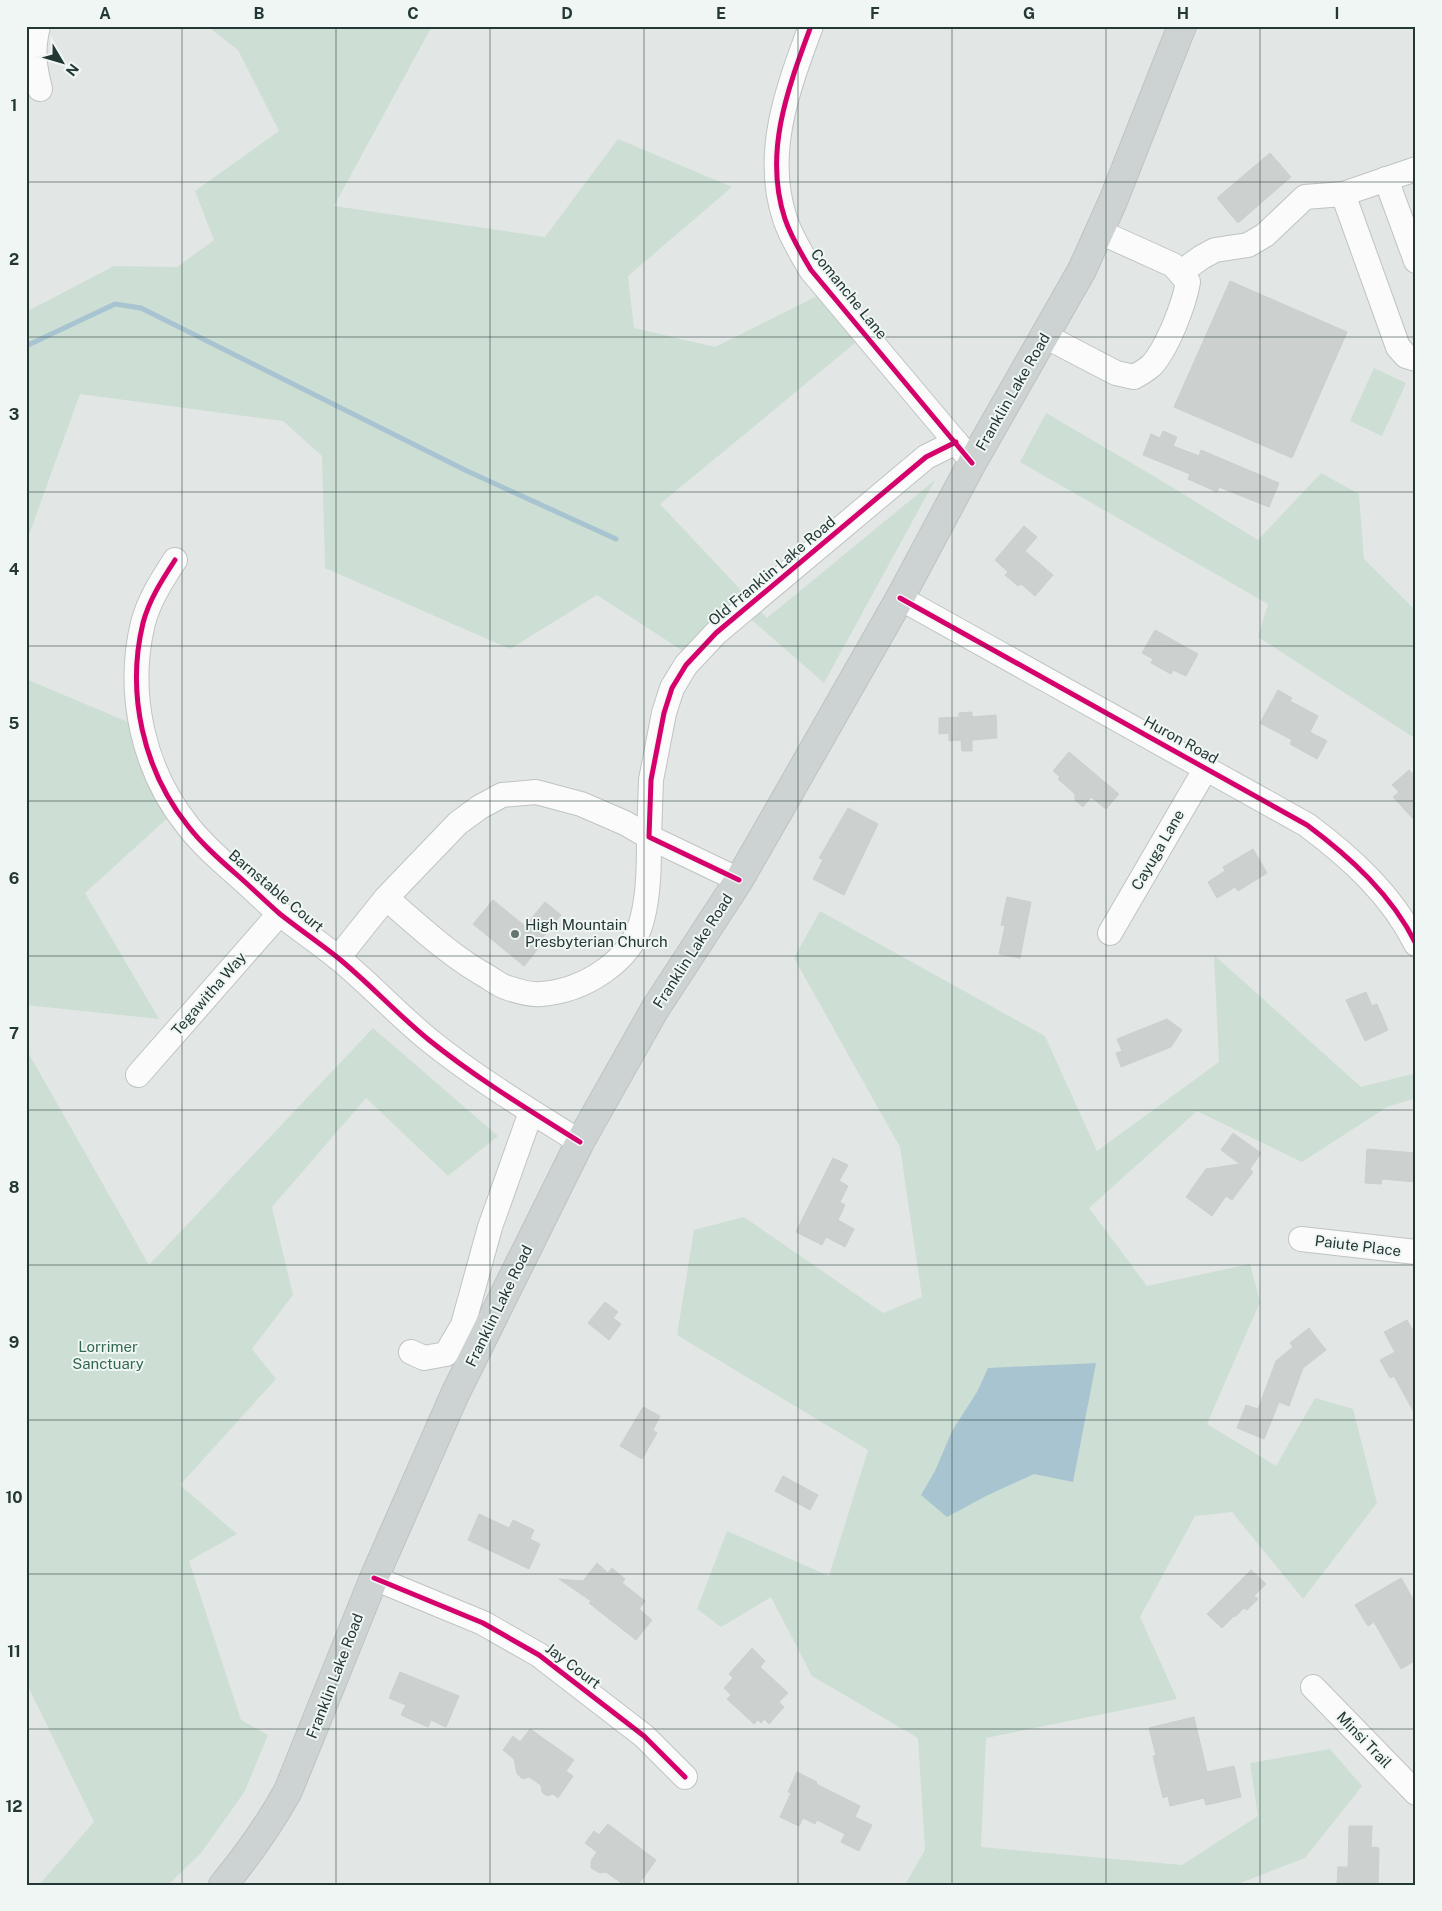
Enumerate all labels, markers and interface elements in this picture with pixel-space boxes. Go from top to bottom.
text: A [99,4,111,23]
text: B [254,4,265,23]
text: C [407,4,419,23]
text: D [561,4,573,23]
text: E [716,4,726,23]
text: F [870,4,880,23]
text: G [1023,4,1035,23]
text: H [1177,4,1189,23]
text: I [1335,4,1339,23]
north arrow [38,38,88,88]
text: N [63,61,82,79]
text: 1 [11,96,17,115]
street label: Comanche Lane [808,245,891,342]
text: 2 [9,250,19,269]
street label: Franklin Lake Road [972,330,1053,454]
text: 3 [9,405,19,424]
street label: Old Franklin Lake Road [705,513,839,629]
text: 4 [9,560,20,579]
street label: Huron Road [1141,712,1221,767]
text: 5 [9,714,20,733]
street label: Cayuga Lane [1128,807,1187,893]
street label: Barnstable Court [225,846,327,935]
text: 6 [9,869,19,888]
street label: Franklin Lake Road [649,890,736,1011]
place label: High Mountain Presbyterian Church [525,916,668,950]
marker: High Mountain Presbyterian Church [509,928,521,940]
street label: Tegawitha Way [168,949,249,1039]
text: 7 [9,1024,19,1043]
text: 8 [9,1178,20,1197]
street label: Paiute Place [1314,1232,1402,1259]
street label: Franklin Lake Road [462,1242,535,1369]
text: 9 [9,1333,19,1352]
park label: Lorrimer Sanctuary [72,1338,144,1372]
text: 10 [5,1488,23,1507]
street label: Franklin Lake Road [303,1611,366,1741]
street label: Jay Court [542,1639,604,1692]
text: 11 [7,1642,21,1661]
street label: Minsi Trail [1333,1708,1395,1771]
text: 12 [5,1797,23,1816]

